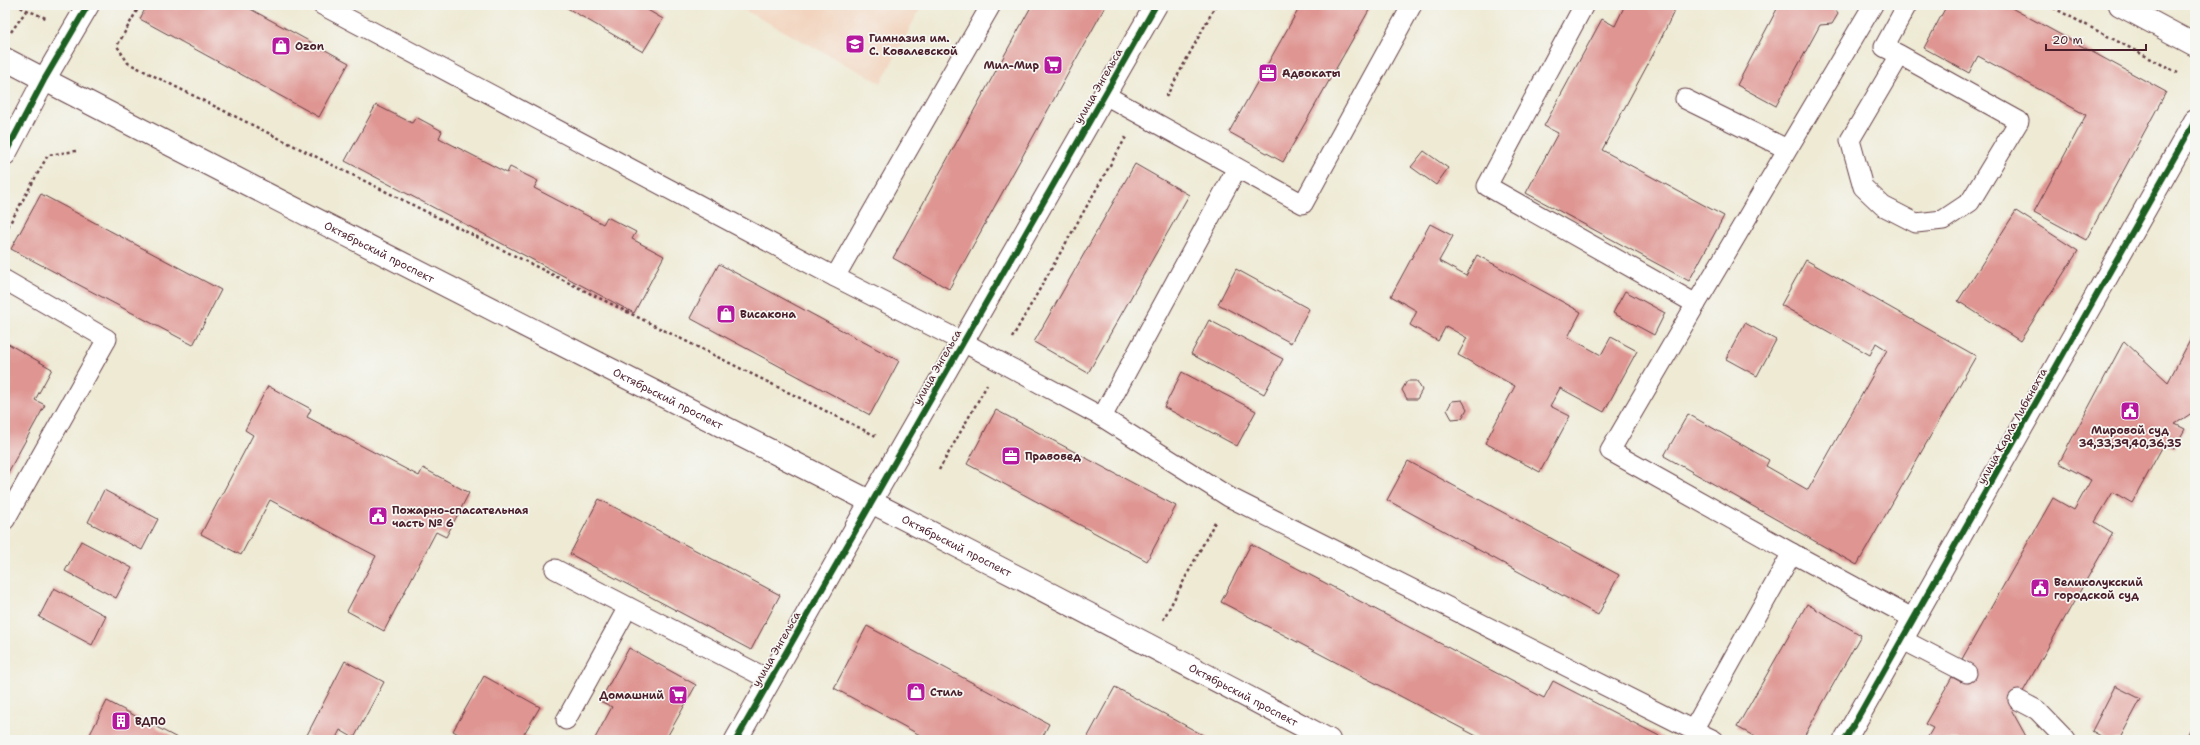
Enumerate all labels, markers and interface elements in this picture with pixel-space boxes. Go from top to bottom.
scale bar [2046,26,2146,52]
place label: Гимназия им. С. Ковалевской [869,31,958,59]
text: 20 m [2052,32,2083,48]
school or university icon: Гимназия им. С. Ковалевской [844,33,866,55]
shop icon: Ozon [270,35,292,57]
place label: Ozon [295,39,325,54]
street label: улица Энгельса [1071,46,1126,127]
supermarket icon: Мил-Мир [1042,54,1064,76]
place label: Мил-Мир [983,58,1039,73]
office icon: Адвокаты [1257,62,1279,84]
place label: Адвокаты [1282,66,1341,81]
street label: Октябрьский проспект [321,218,437,287]
shop icon: Висакона [715,303,737,325]
place label: Висакона [740,307,796,322]
street label: улица Энгельса [910,327,965,408]
street label: Октябрьский проспект [610,365,726,433]
street label: улица Карла Либкнехта [1974,365,2051,487]
public building icon: Мировой суд 34,33,39,40,36,35 [2119,400,2141,422]
place label: Мировой суд 34,33,39,40,36,35 [2079,423,2181,451]
office icon: Правовед [1000,445,1022,467]
place label: Правовед [1025,449,1081,464]
place label: Пожарно-спасательная часть № 6 [392,503,529,531]
public building icon: Пожарно-спасательная часть № 6 [367,505,389,527]
street label: Октябрьский проспект [899,512,1014,581]
place label: Великолукский городской суд [2054,575,2143,603]
public building icon: Великолукский городской суд [2029,577,2051,599]
street label: улица Энгельса [749,609,804,690]
street label: Октябрьский проспект [1186,660,1301,730]
shop icon: Стиль [905,681,927,703]
supermarket icon: Домашний [667,684,689,706]
place label: Стиль [930,685,963,700]
place label: Домашний [599,688,664,703]
building icon: ВДПО [110,710,132,732]
place label: ВДПО [135,714,166,729]

